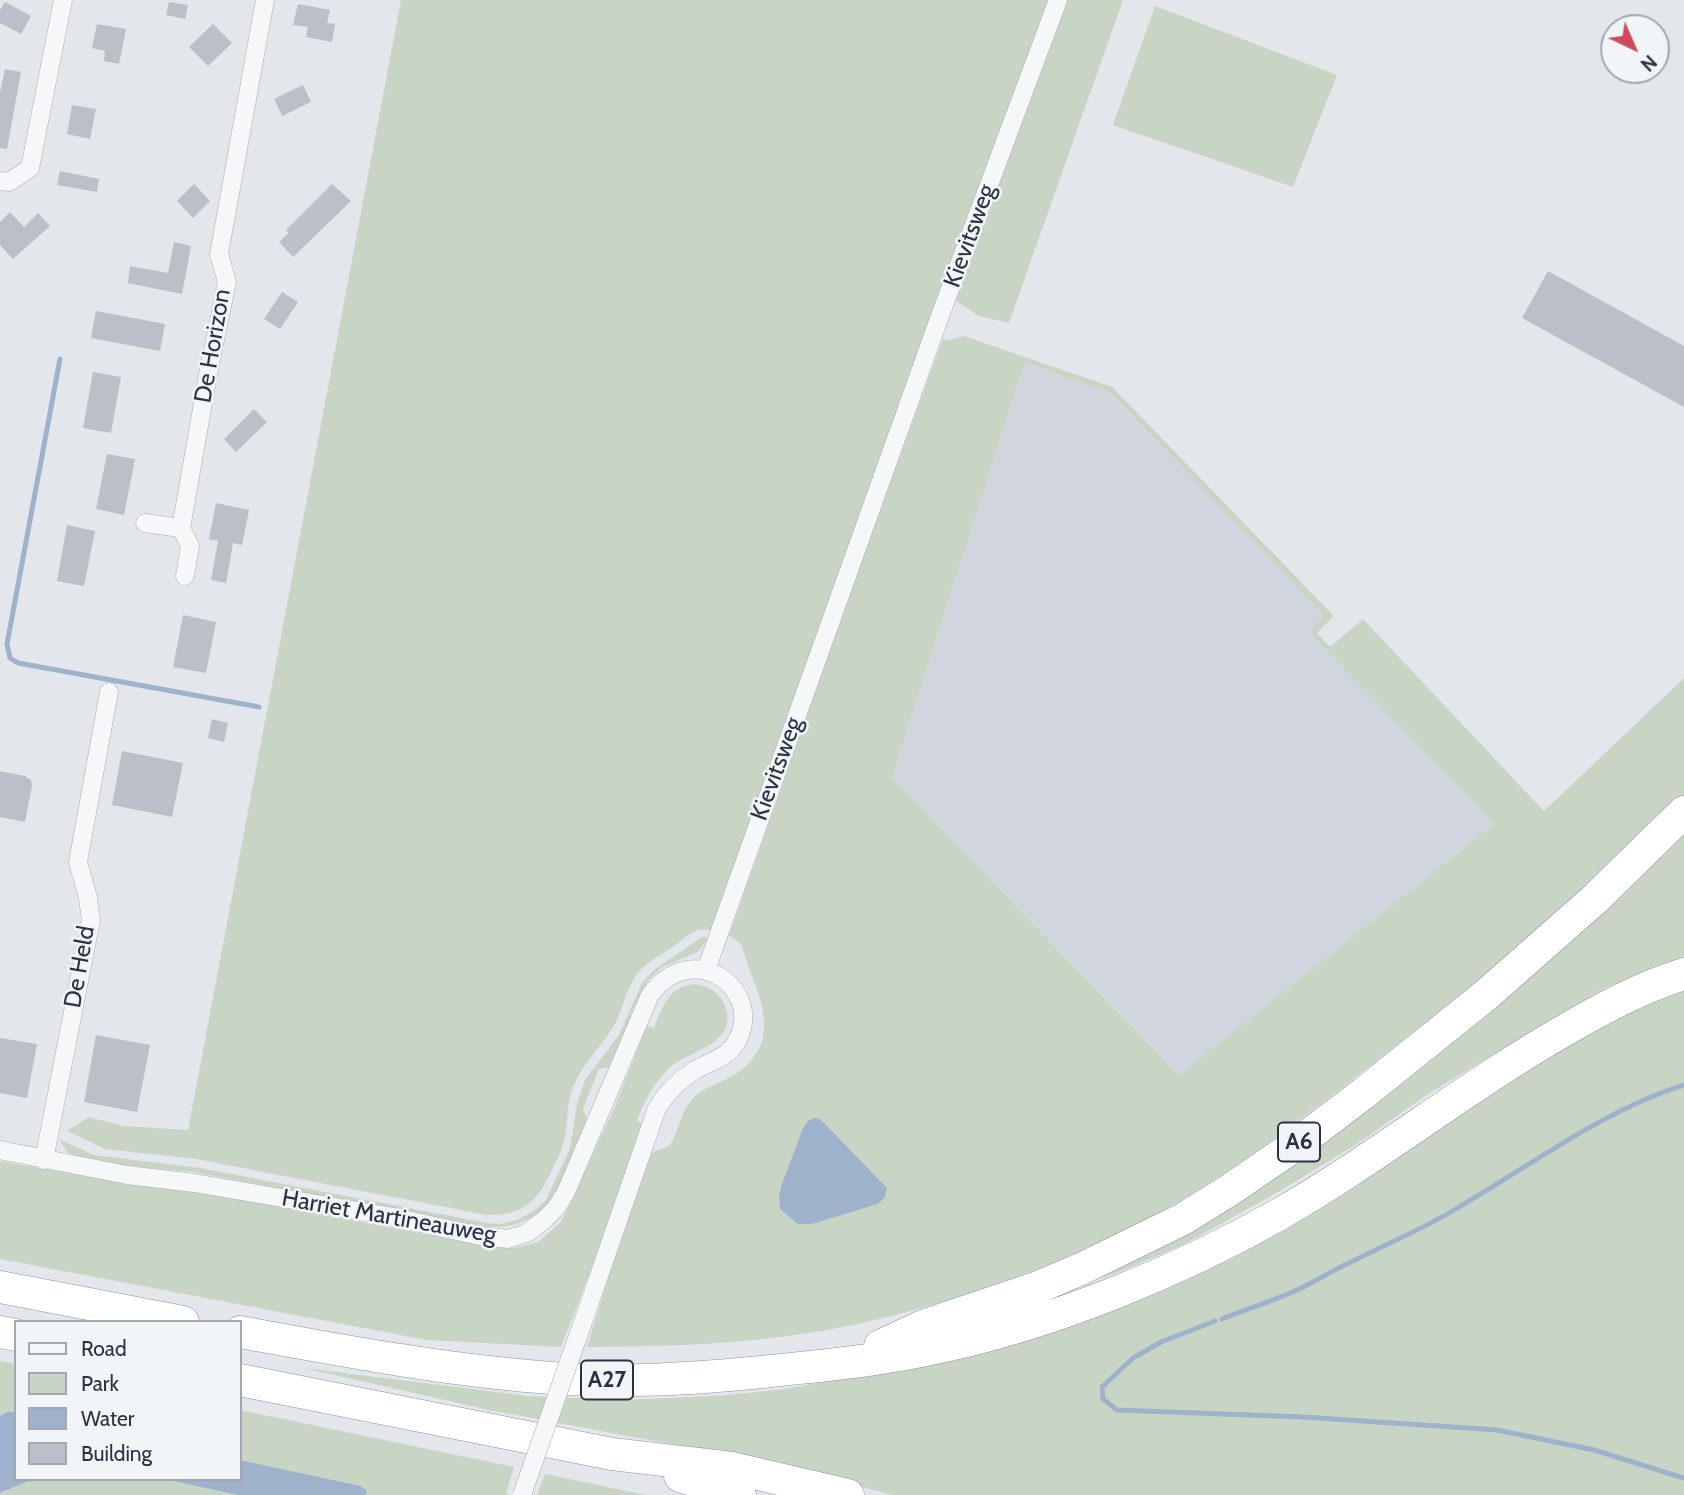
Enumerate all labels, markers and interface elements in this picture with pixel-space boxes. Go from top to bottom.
north arrow [1600,14,1670,84]
text: N [1636,50,1661,76]
street label: Kievitsweg [938,180,1002,292]
street label: De Horizon [189,287,237,405]
street label: Kievitsweg [745,713,809,825]
street label: De Held [59,924,101,1010]
road number: A6 [1278,1122,1320,1162]
street label: Harriet Martineauweg [280,1184,498,1250]
legend [14,1320,242,1481]
text: Road [81,1336,127,1361]
road number: A27 [581,1360,633,1400]
text: Park [81,1371,119,1396]
text: Water [81,1406,134,1431]
text: Building [81,1441,152,1466]

